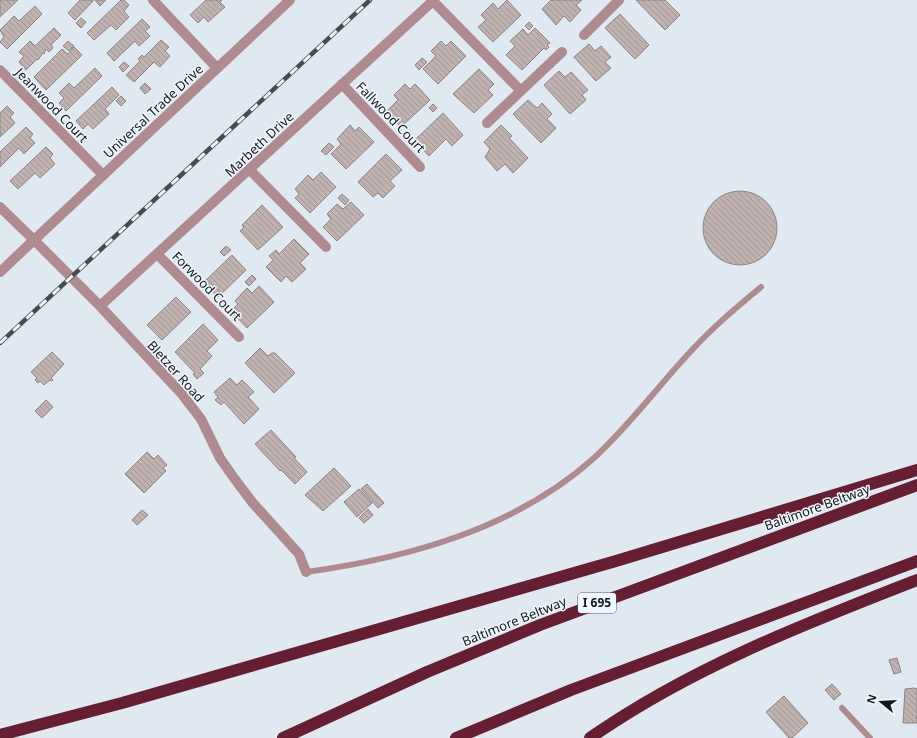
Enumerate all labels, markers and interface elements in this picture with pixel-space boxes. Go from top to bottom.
street label: Universal Trade Drive [99,60,207,162]
street label: Jeanwood Court [10,62,93,147]
street label: Fallwood Court [352,78,430,157]
street label: Marbeth Drive [221,107,297,181]
street label: Forwood Court [168,247,246,325]
street label: Bletzer Road [143,336,209,406]
street label: Baltimore Beltway [762,479,873,534]
street label: Baltimore Beltway [459,592,569,650]
road number: I 695 [578,593,616,613]
north arrow [861,682,901,722]
text: N [862,692,880,705]

